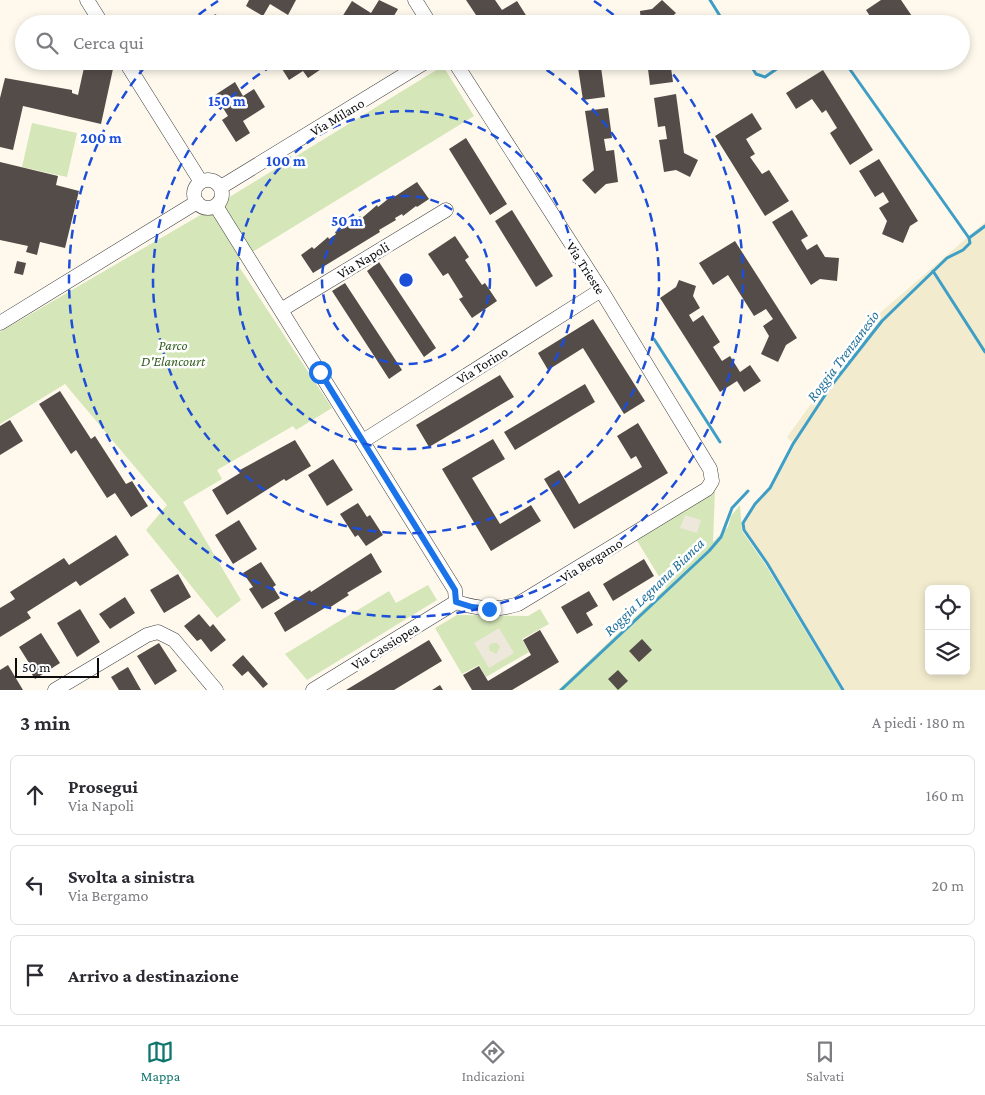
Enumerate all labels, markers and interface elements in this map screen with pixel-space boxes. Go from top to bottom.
search box [15,15,970,70]
icon: search [33,29,61,57]
text: Cerca qui [73,32,144,53]
text: 150 m [208,93,246,109]
street label: Via Milano [307,95,367,139]
text: 200 m [80,130,122,146]
text: 100 m [266,153,306,169]
text: 50 m [331,213,363,229]
street label: Via Napoli [334,238,392,282]
street label: Via Trieste [563,239,609,297]
centre of rings [397,271,415,289]
water label: Roggia Trenzanesio [804,308,883,405]
park label: Parco D'Elancourt [141,337,206,369]
street label: Via Torino [453,343,511,387]
route start [309,361,332,384]
street label: Via Bergamo [557,535,625,585]
water label: Roggia Legnana Bianca [601,535,708,640]
map controls [925,585,970,675]
button: locate [925,585,970,630]
route end [478,598,501,621]
street label: Via Cassiopea [348,619,422,673]
button: layers [925,630,970,675]
scale bar [15,655,99,678]
text: 50 m [22,659,50,675]
text: 3 min [20,711,70,735]
text: A piedi · 180 m [872,714,965,731]
text: Prosegui [68,776,138,797]
icon: ahead [21,781,49,809]
text: 160 m [926,787,964,804]
text: Via Napoli [68,797,134,814]
text: Svolta a sinistra [68,866,195,887]
icon: left [21,871,49,899]
text: 20 m [931,877,964,894]
text: Via Bergamo [68,887,149,904]
icon: arrive [21,961,49,989]
text: Arrivo a destinazione [68,965,239,986]
tab: Mappa [141,1038,180,1084]
tab: Indicazioni [462,1038,525,1084]
tab: Salvati [806,1038,844,1084]

